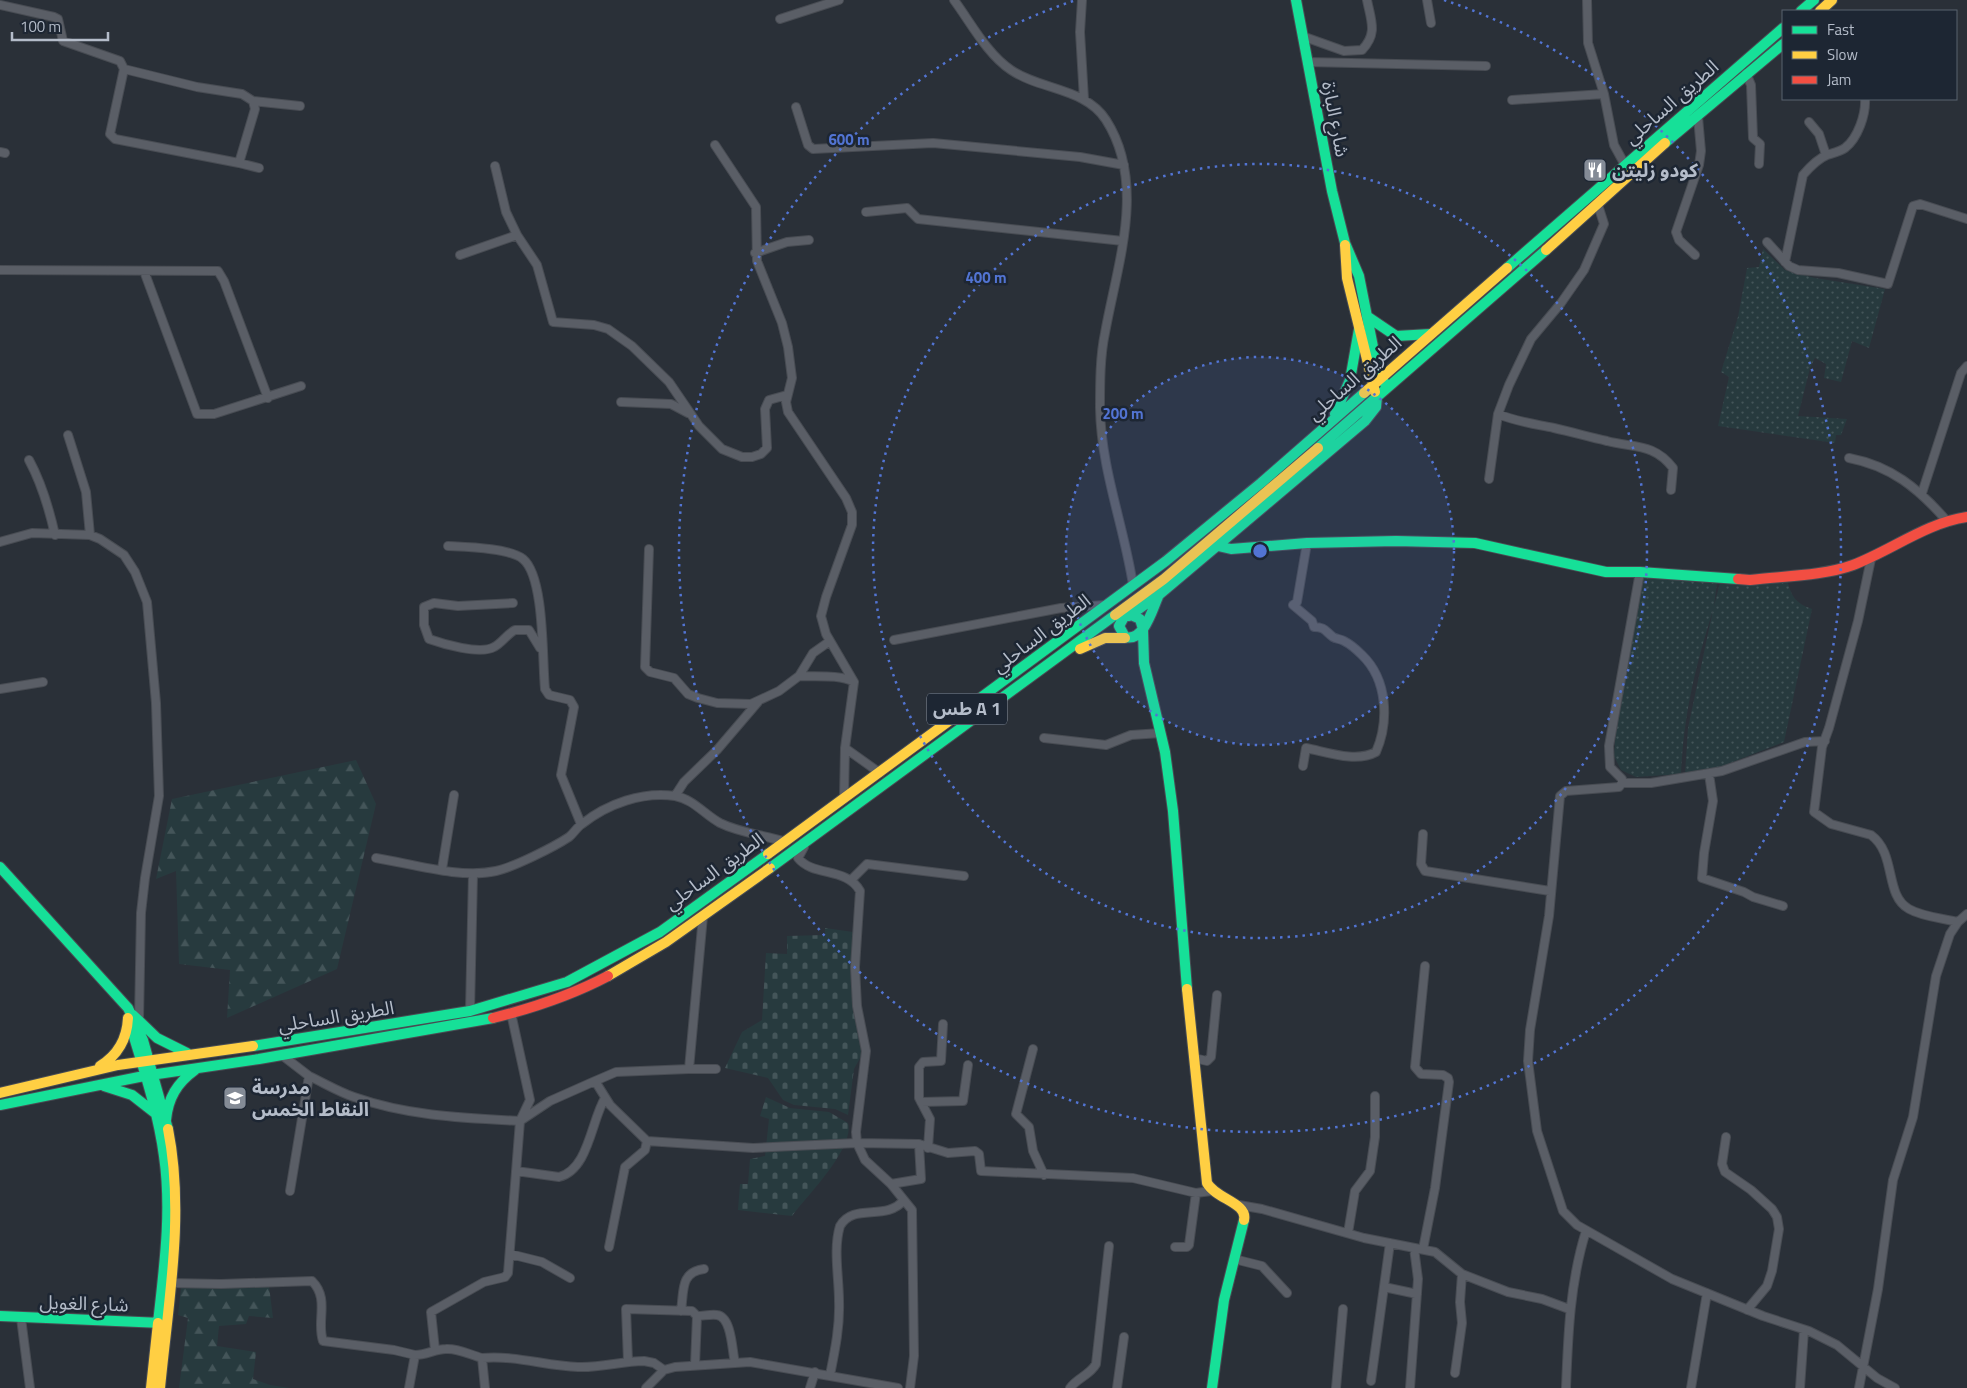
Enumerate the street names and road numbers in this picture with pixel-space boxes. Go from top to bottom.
street label: الطريق الساحلي [1617,52,1725,152]
street label: شارع البازة [1315,79,1358,159]
street label: الطريق الساحلي [1300,328,1408,428]
street label: الطريق الساحلي [985,586,1097,681]
road number: طس A 1 [927,694,1007,724]
street label: الطريق الساحلي [658,824,770,918]
street label: الطريق الساحلي [276,992,396,1040]
street label: شارع الغويل [39,1286,129,1319]

